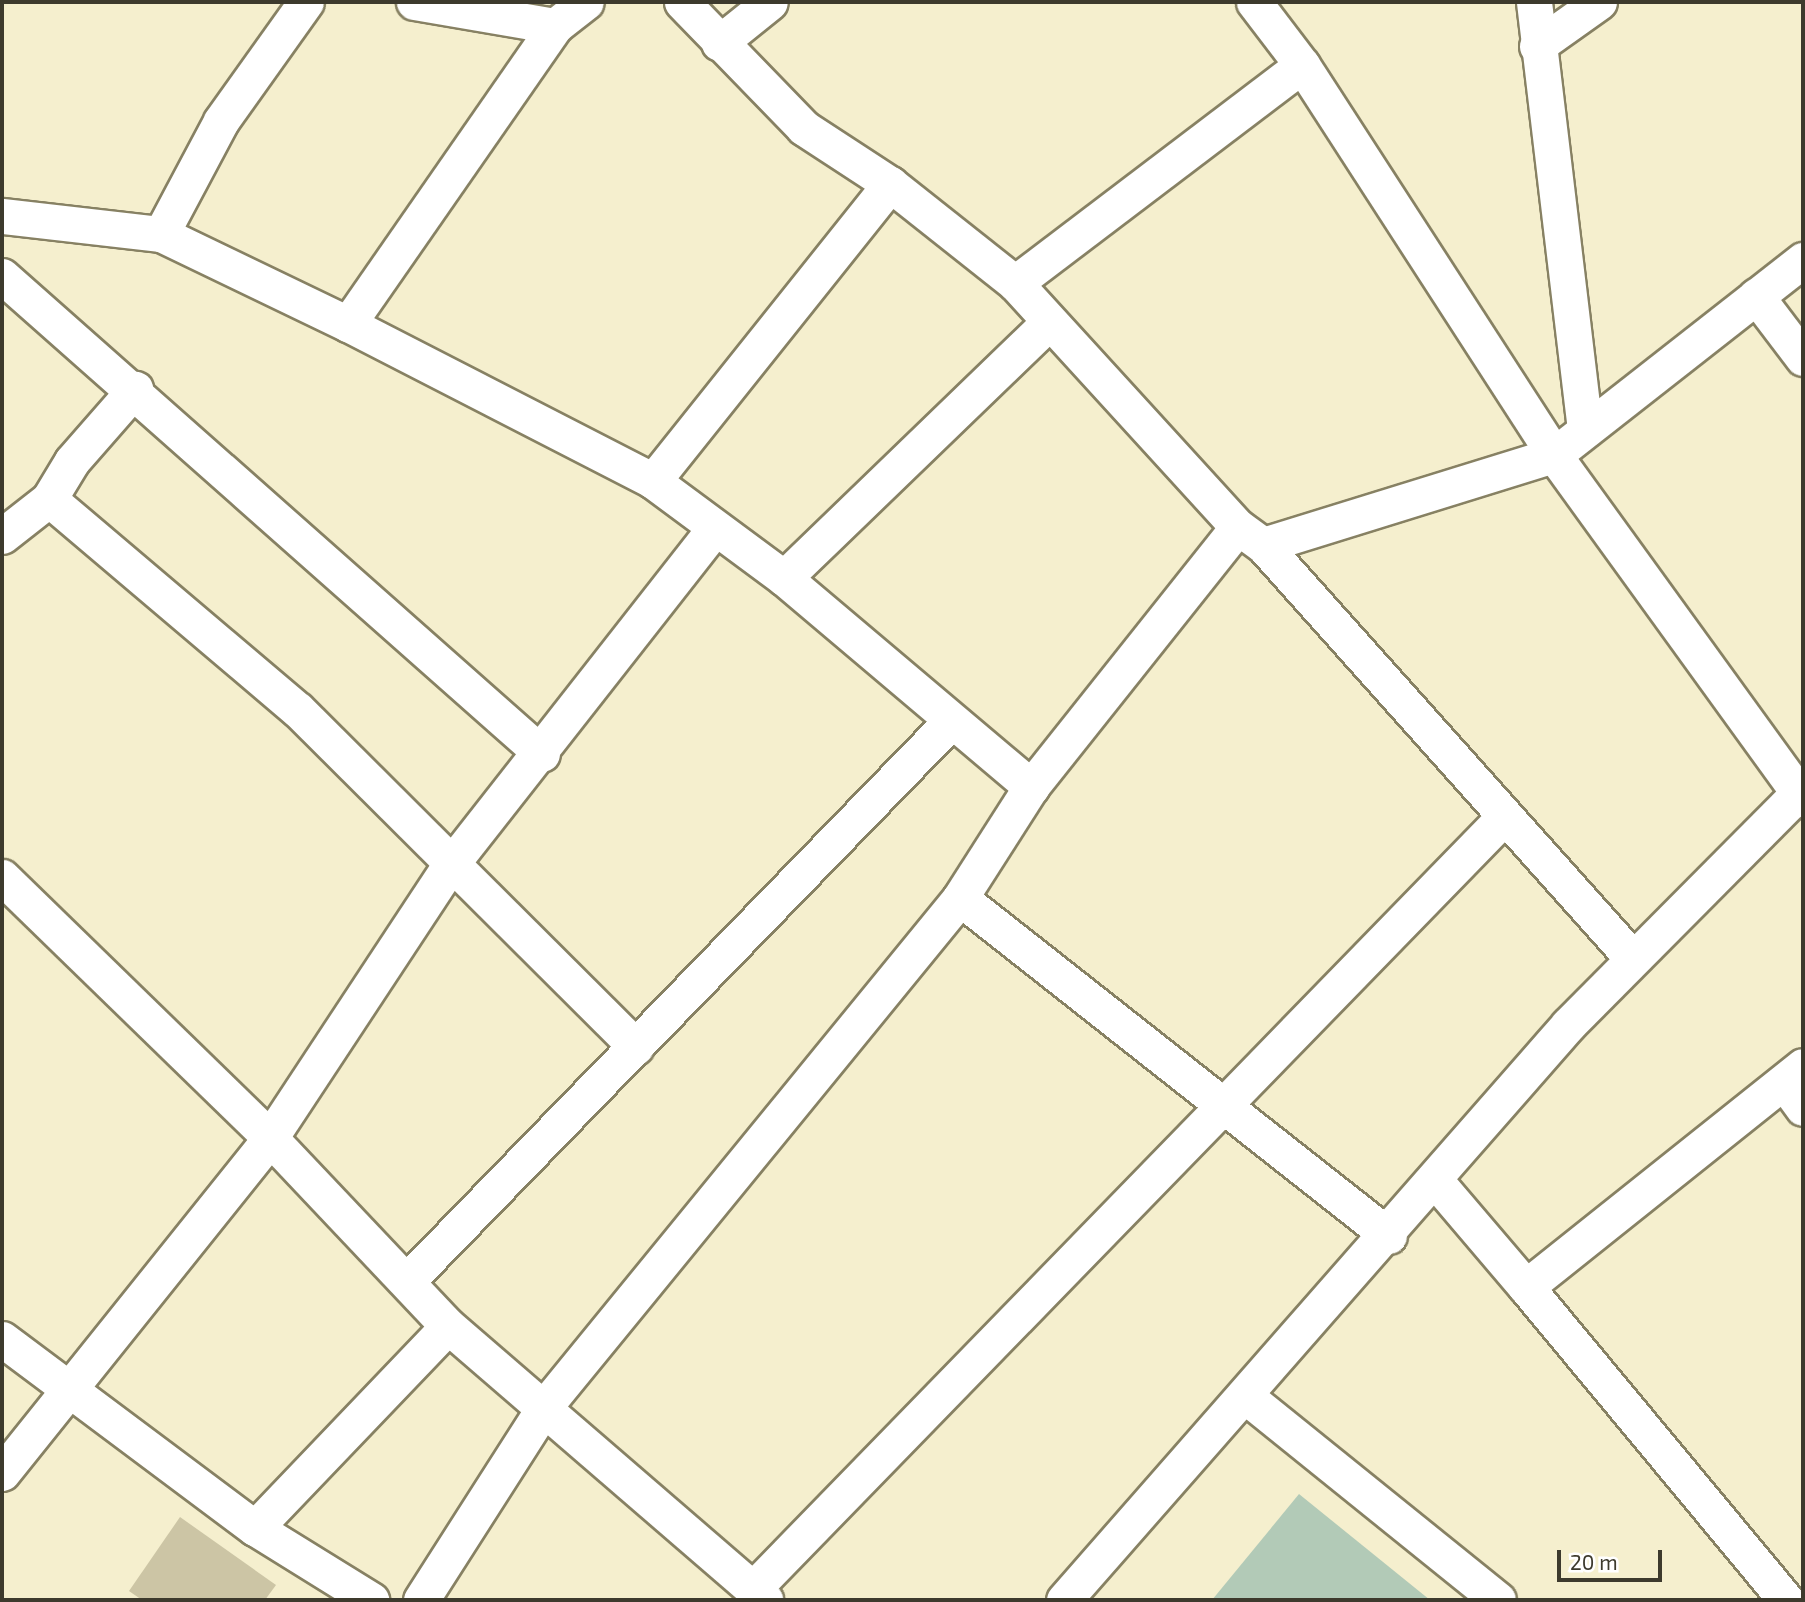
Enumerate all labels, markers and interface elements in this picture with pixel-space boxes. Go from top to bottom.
scale bar [1560,1536,1665,1580]
text: 20 m [1570,1549,1618,1574]

